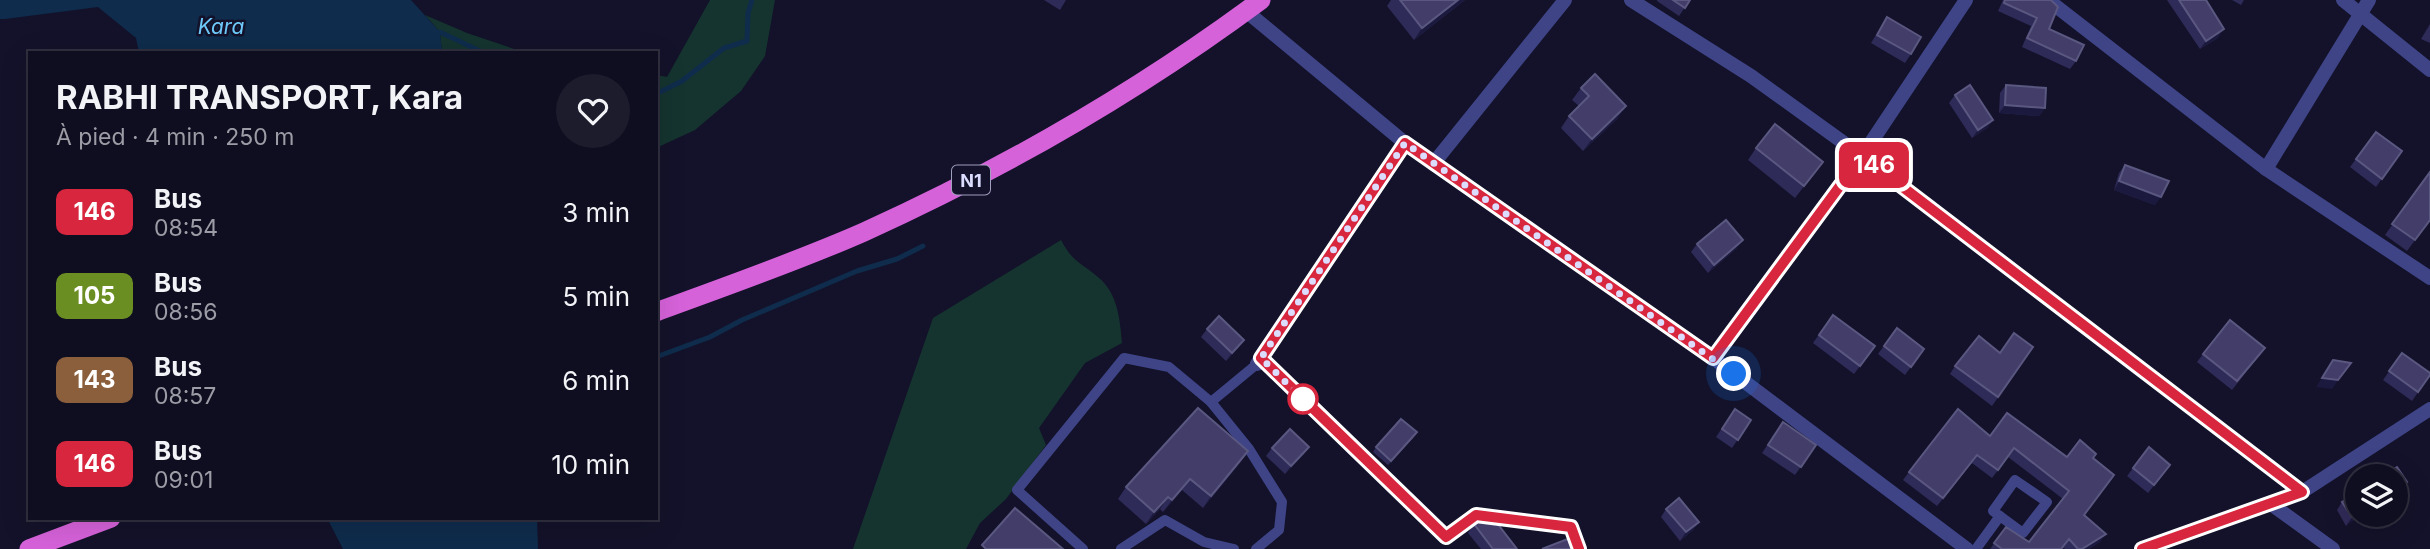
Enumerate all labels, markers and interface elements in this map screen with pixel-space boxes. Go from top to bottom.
water label: Kara [198,14,244,39]
button: heart [556,74,630,148]
text: RABHI TRANSPORT, Kara [56,77,463,117]
text: À pied · 4 min · 250 m [56,123,294,151]
line badge: 146 [1834,142,1914,188]
text: 146 [1853,150,1895,179]
road number: N1 [952,166,990,195]
text: Bus [154,183,202,214]
text: 146 [73,197,116,226]
text: 3 min [562,197,630,228]
text: 08:54 [154,214,218,242]
text: Bus [154,267,202,298]
text: 105 [74,281,115,310]
text: 5 min [562,281,630,312]
text: 08:56 [154,298,218,326]
text: Bus [154,351,202,382]
your location [1716,356,1751,391]
text: 143 [73,365,116,394]
text: 6 min [562,365,630,396]
text: 08:57 [154,382,216,410]
unlabelled marker [1288,384,1318,414]
text: Bus [154,435,202,466]
text: 146 [73,449,116,478]
text: 10 min [551,449,630,480]
map controls [2345,464,2408,527]
button: layers [2345,464,2408,527]
text: 09:01 [154,466,213,494]

